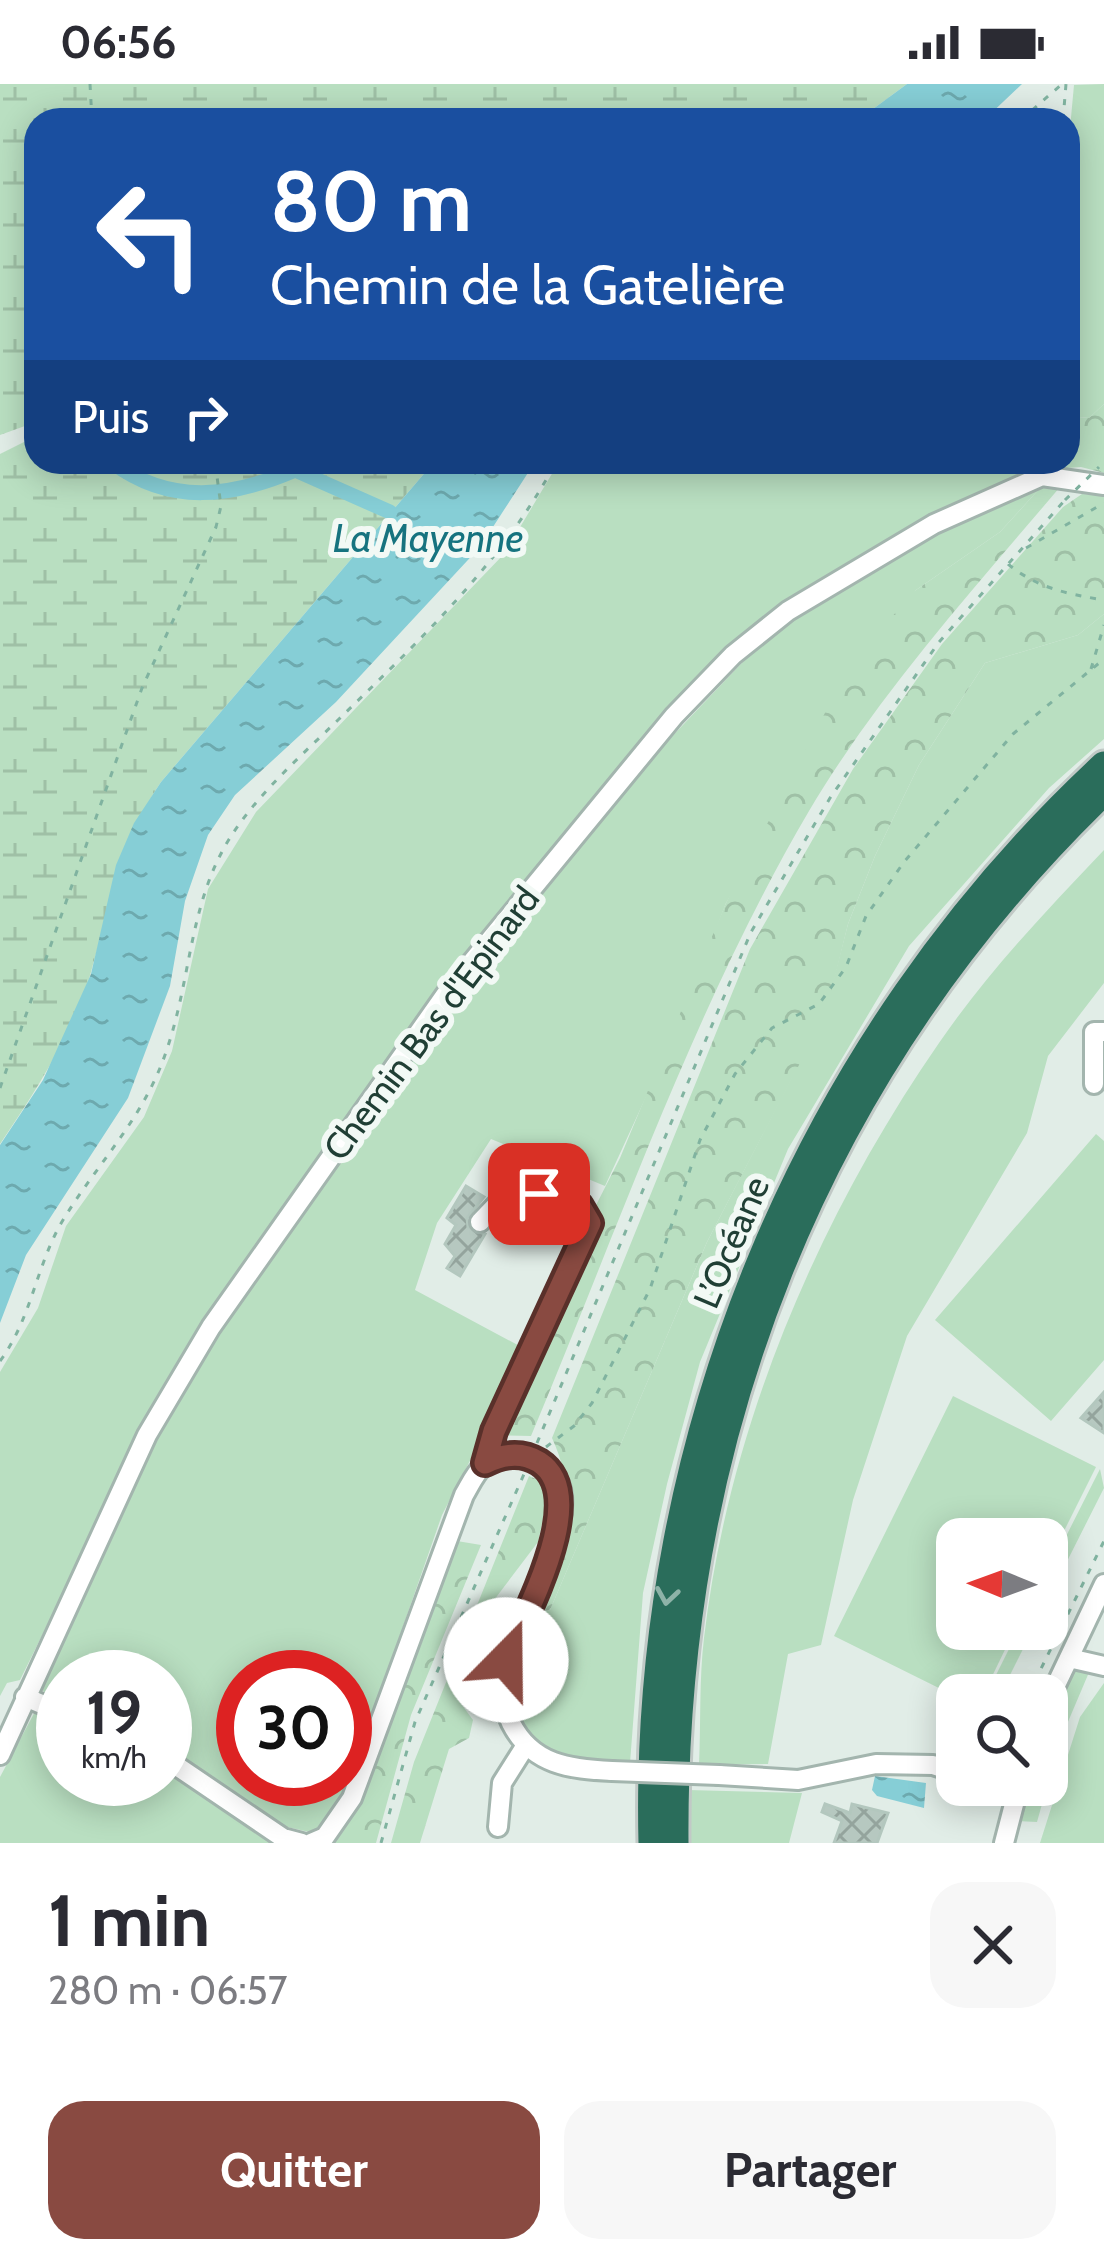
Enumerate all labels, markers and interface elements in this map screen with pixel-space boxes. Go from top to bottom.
text: 06:56 [60,15,177,69]
text: 80 m [270,150,472,252]
icon: left [72,156,228,312]
text: Chemin de la Gatelière [270,252,785,318]
icon: right [173,384,239,450]
text: Puis [72,390,149,444]
water label: La Mayenne [333,514,523,562]
street label: Chemin Bas d'Epinard [314,878,548,1168]
pin [488,1143,590,1245]
icon: arrive [506,1161,572,1227]
street label: L’Océane [684,1170,778,1314]
north arrow [936,1518,1068,1650]
map controls [936,1518,1068,1806]
one-way arrow [655,1586,681,1605]
position arrow [443,1597,569,1723]
speed limit sign: 30 [216,1650,372,1806]
button: search [936,1674,1068,1806]
text: 19 [86,1676,142,1749]
text: km/h [81,1739,147,1776]
text: 1 min [48,1877,210,1964]
button: close [930,1882,1056,2008]
text: 280 m · 06:57 [48,1966,287,2014]
button: Quitter [48,2101,540,2239]
button: Partager [564,2101,1056,2239]

